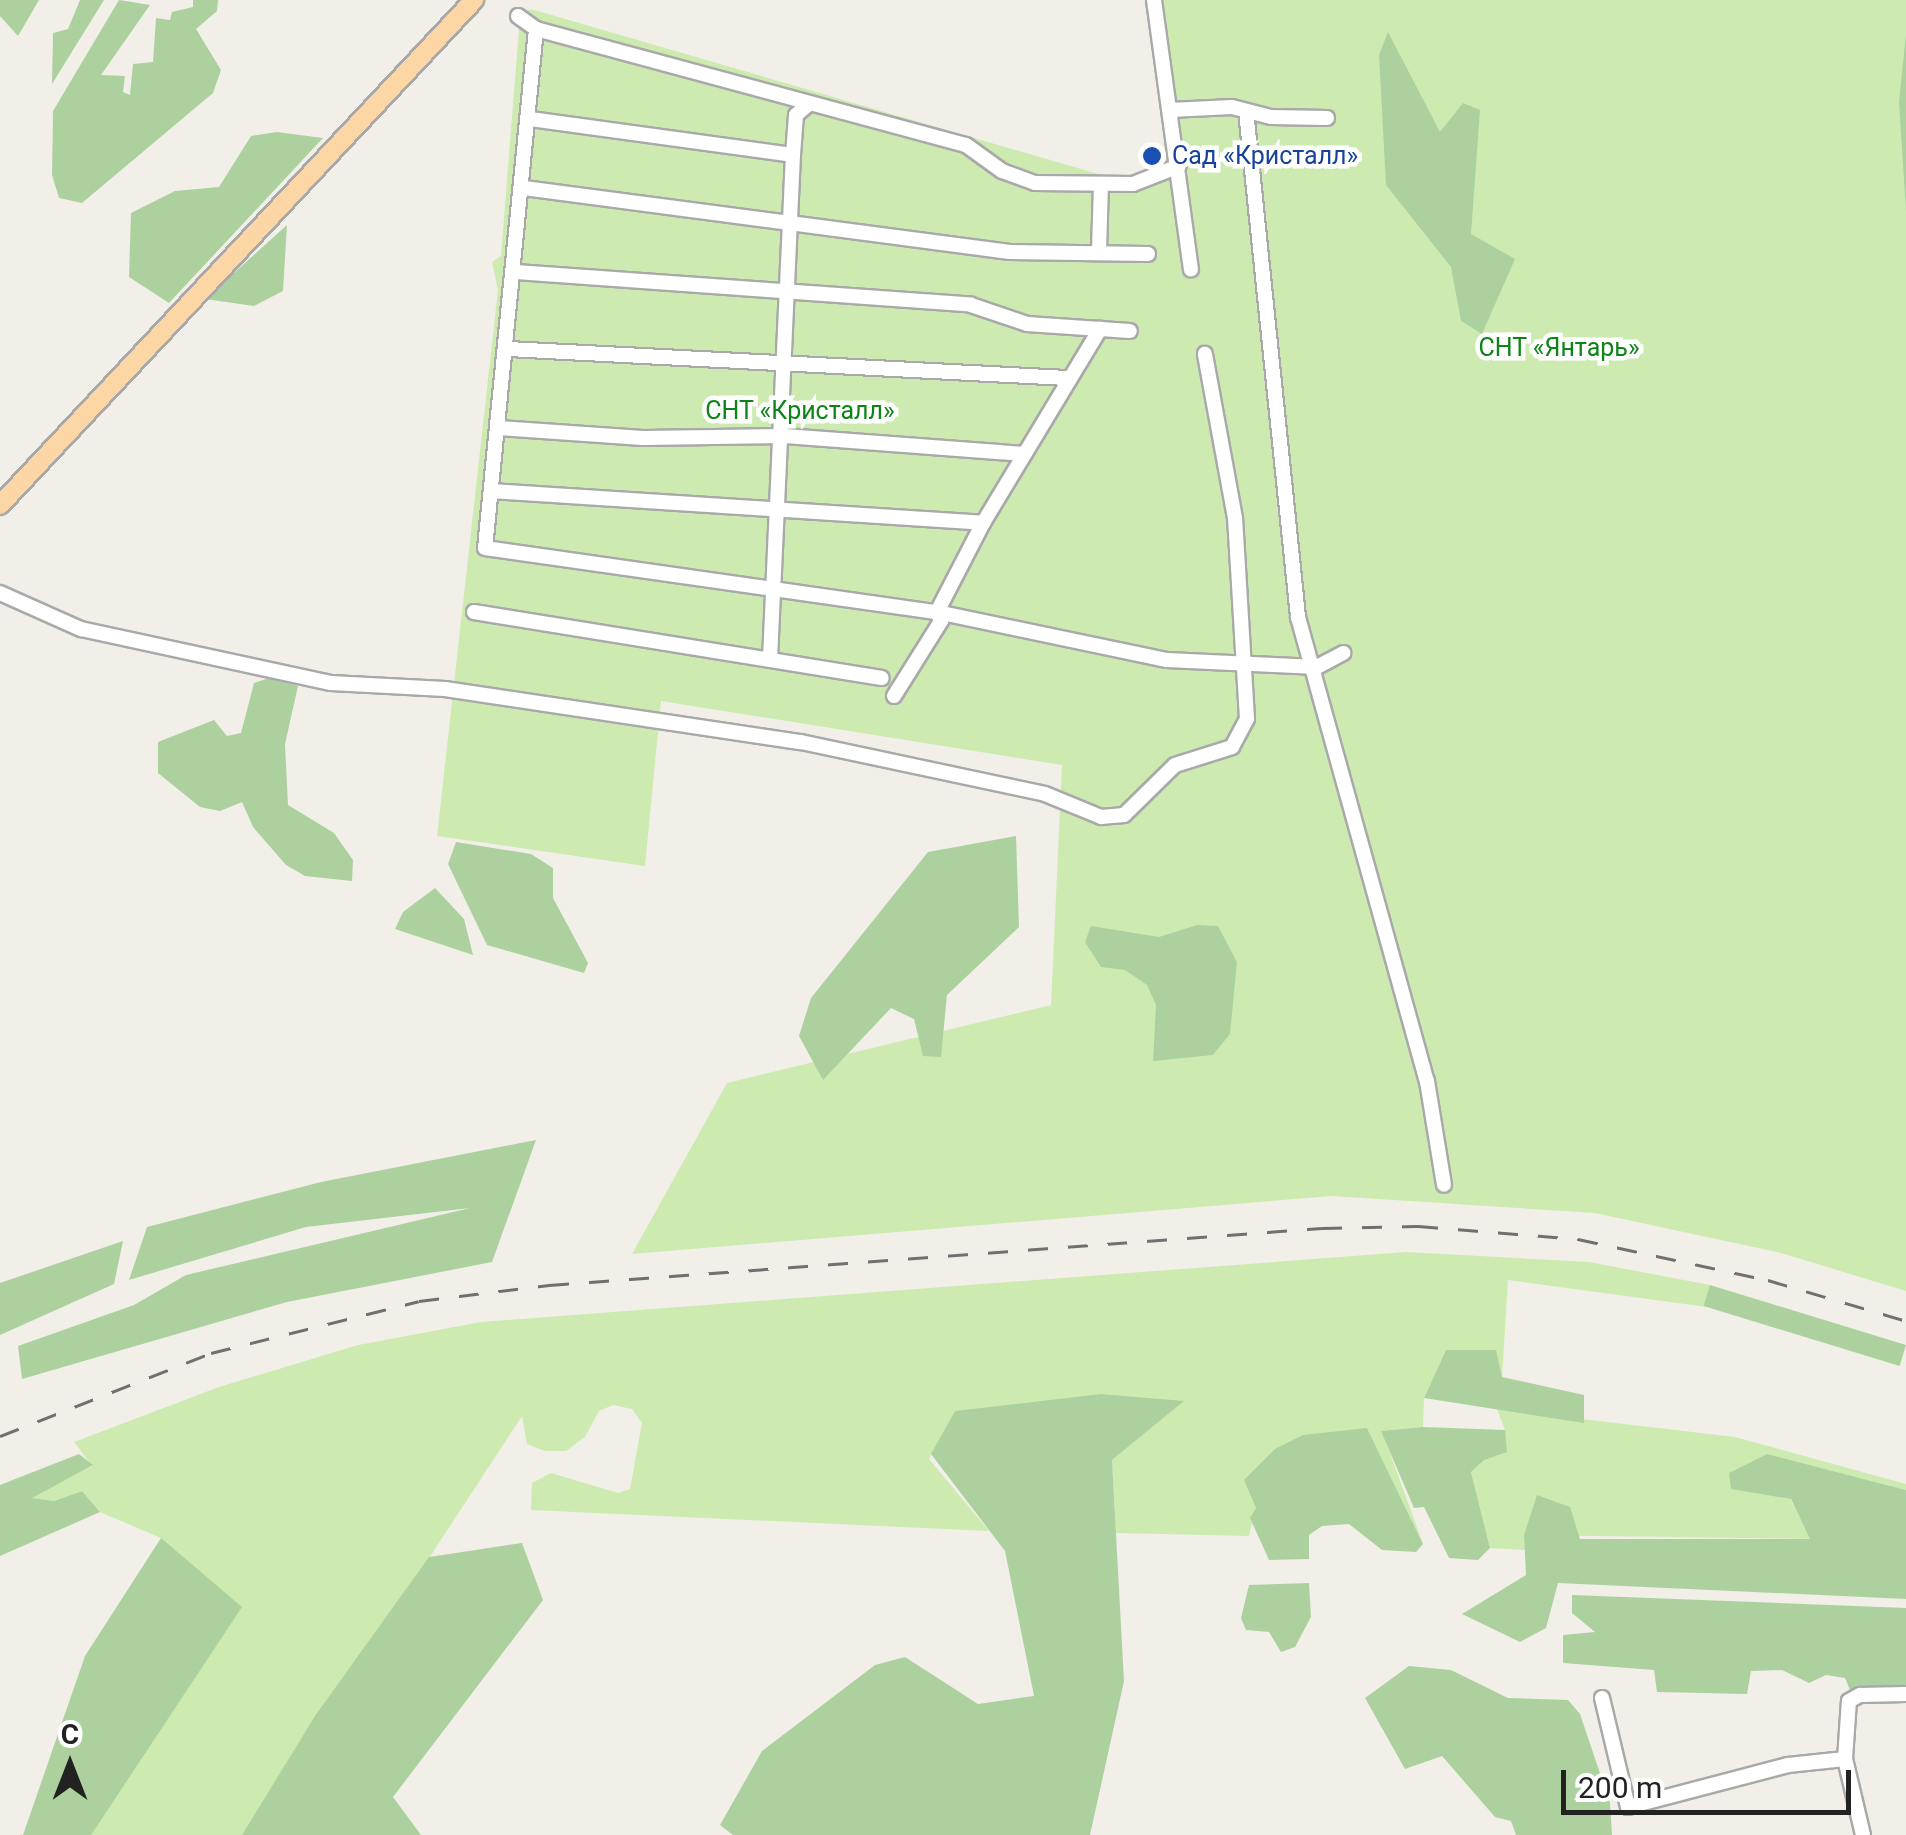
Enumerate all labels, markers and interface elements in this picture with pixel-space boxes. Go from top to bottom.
place label: Сад «Кристалл» [1172,141,1358,171]
marker: Сад «Кристалл» [1141,145,1163,167]
park label: СНТ «Янтарь» [1478,333,1640,363]
park label: СНТ «Кристалл» [705,396,895,426]
north arrow [20,1715,120,1815]
text: С [61,1718,79,1751]
scale bar [1566,1750,1856,1812]
text: 200 m [1578,1770,1662,1805]

